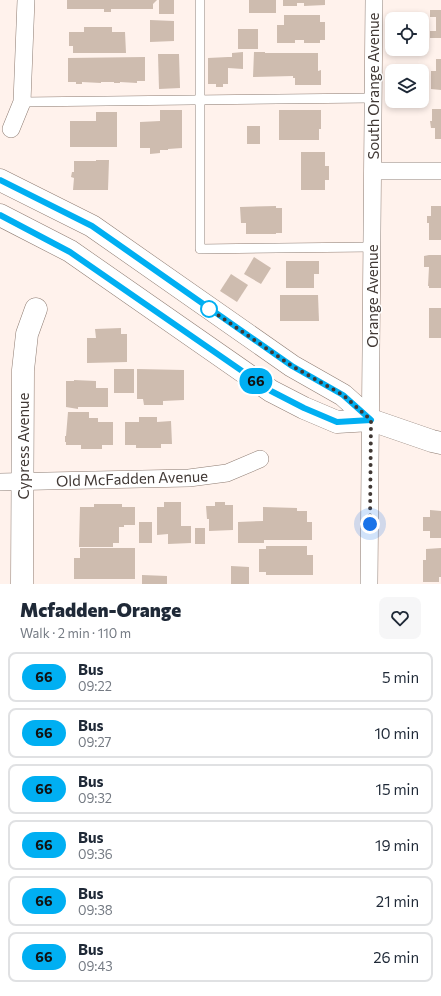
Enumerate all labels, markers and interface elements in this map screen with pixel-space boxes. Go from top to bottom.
street label: South Orange Avenue [364,12,382,160]
map controls [385,12,429,108]
button: locate [385,12,429,56]
button: layers [385,64,429,108]
street label: Orange Avenue [363,244,381,348]
unlabelled marker [200,300,218,318]
line badge: 66 [238,368,274,394]
text: 66 [247,372,265,389]
street label: Cypress Avenue [14,393,32,499]
street label: Old McFadden Avenue [56,466,208,490]
your location [360,514,380,534]
button: heart [379,597,421,639]
text: Mcfadden-Orange [20,598,181,621]
text: Walk · 2 min · 110 m [20,625,131,641]
text: Bus [78,660,103,678]
text: 66 [35,668,53,685]
text: 5 min [382,668,419,686]
text: 09:22 [78,678,112,694]
text: Bus [78,716,103,734]
text: 66 [35,724,53,741]
text: 10 min [374,724,419,742]
text: 09:27 [78,734,111,750]
text: Bus [78,772,103,790]
text: 66 [35,780,53,797]
text: 15 min [376,780,419,798]
text: 09:32 [78,790,112,806]
text: Bus [78,828,103,846]
text: 66 [35,836,53,853]
text: 19 min [375,836,419,854]
text: 09:36 [78,846,113,862]
text: Bus [78,884,103,902]
text: 66 [35,892,53,909]
text: 21 min [376,892,419,910]
text: 09:38 [78,902,113,918]
text: Bus [78,940,103,958]
text: 66 [35,948,53,965]
text: 26 min [373,948,419,966]
text: 09:43 [78,958,113,974]

